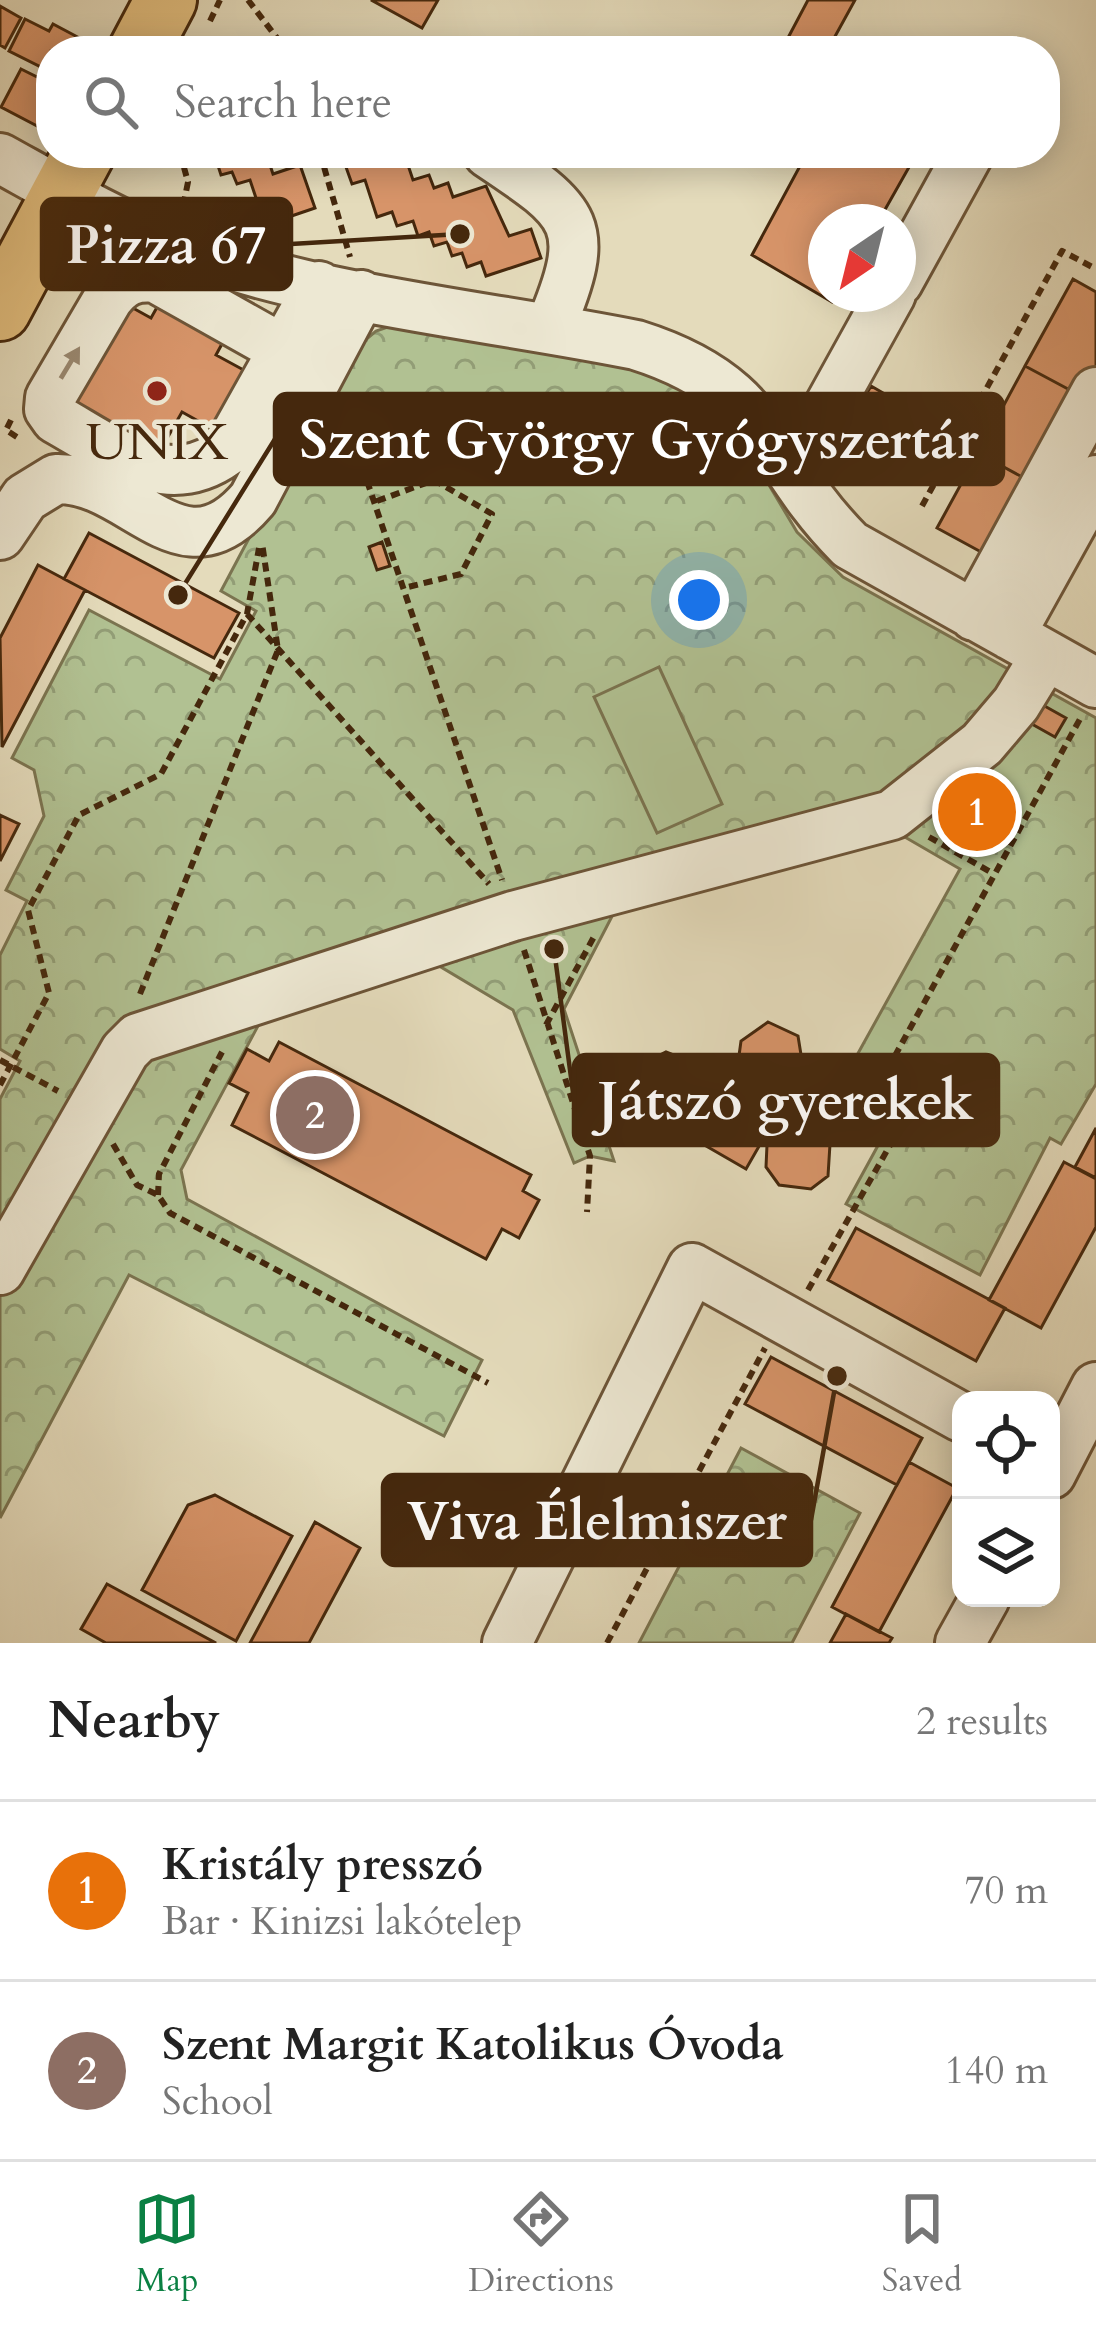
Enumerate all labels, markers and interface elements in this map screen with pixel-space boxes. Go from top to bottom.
search box [36,36,1060,168]
icon: search [78,69,144,135]
text: Search here [174,72,392,133]
callout: Pizza 67 [42,199,291,289]
north arrow [808,204,916,312]
text: Pizza 67 [66,210,266,283]
one-way arrow [59,346,80,380]
marker: UNIX [144,378,170,404]
callout: Szent György Gyógyszertár [275,394,1003,484]
text: Szent György Gyógyszertár [299,405,979,478]
place label: UNIX [86,408,228,478]
your location [669,570,729,630]
pin: 1 [938,767,1016,857]
callout: Játszó gyerekek [574,1055,998,1145]
text: Játszó gyerekek [591,1066,974,1139]
pin: 2 [276,1070,354,1160]
map controls [952,1391,1060,1607]
button: locate [952,1391,1060,1499]
callout: Viva Élelmiszer [383,1475,811,1565]
text: Viva Élelmiszer [407,1486,787,1559]
button: layers [952,1499,1060,1607]
text: Nearby [48,1686,220,1756]
text: 2 results [916,1695,1048,1748]
text: Kristály presszó [162,1834,483,1895]
text: 1 [77,1864,97,1917]
text: 70 m [965,1864,1048,1917]
text: Bar · Kinizsi lakótelep [162,1895,523,1948]
text: Szent Margit Katolikus Óvoda [162,2014,784,2075]
text: 2 [77,2044,97,2097]
text: 140 m [945,2044,1048,2097]
text: School [162,2075,273,2128]
tab: Map [134,2186,200,2303]
tab: Directions [468,2186,614,2303]
tab: Saved [882,2186,962,2303]

